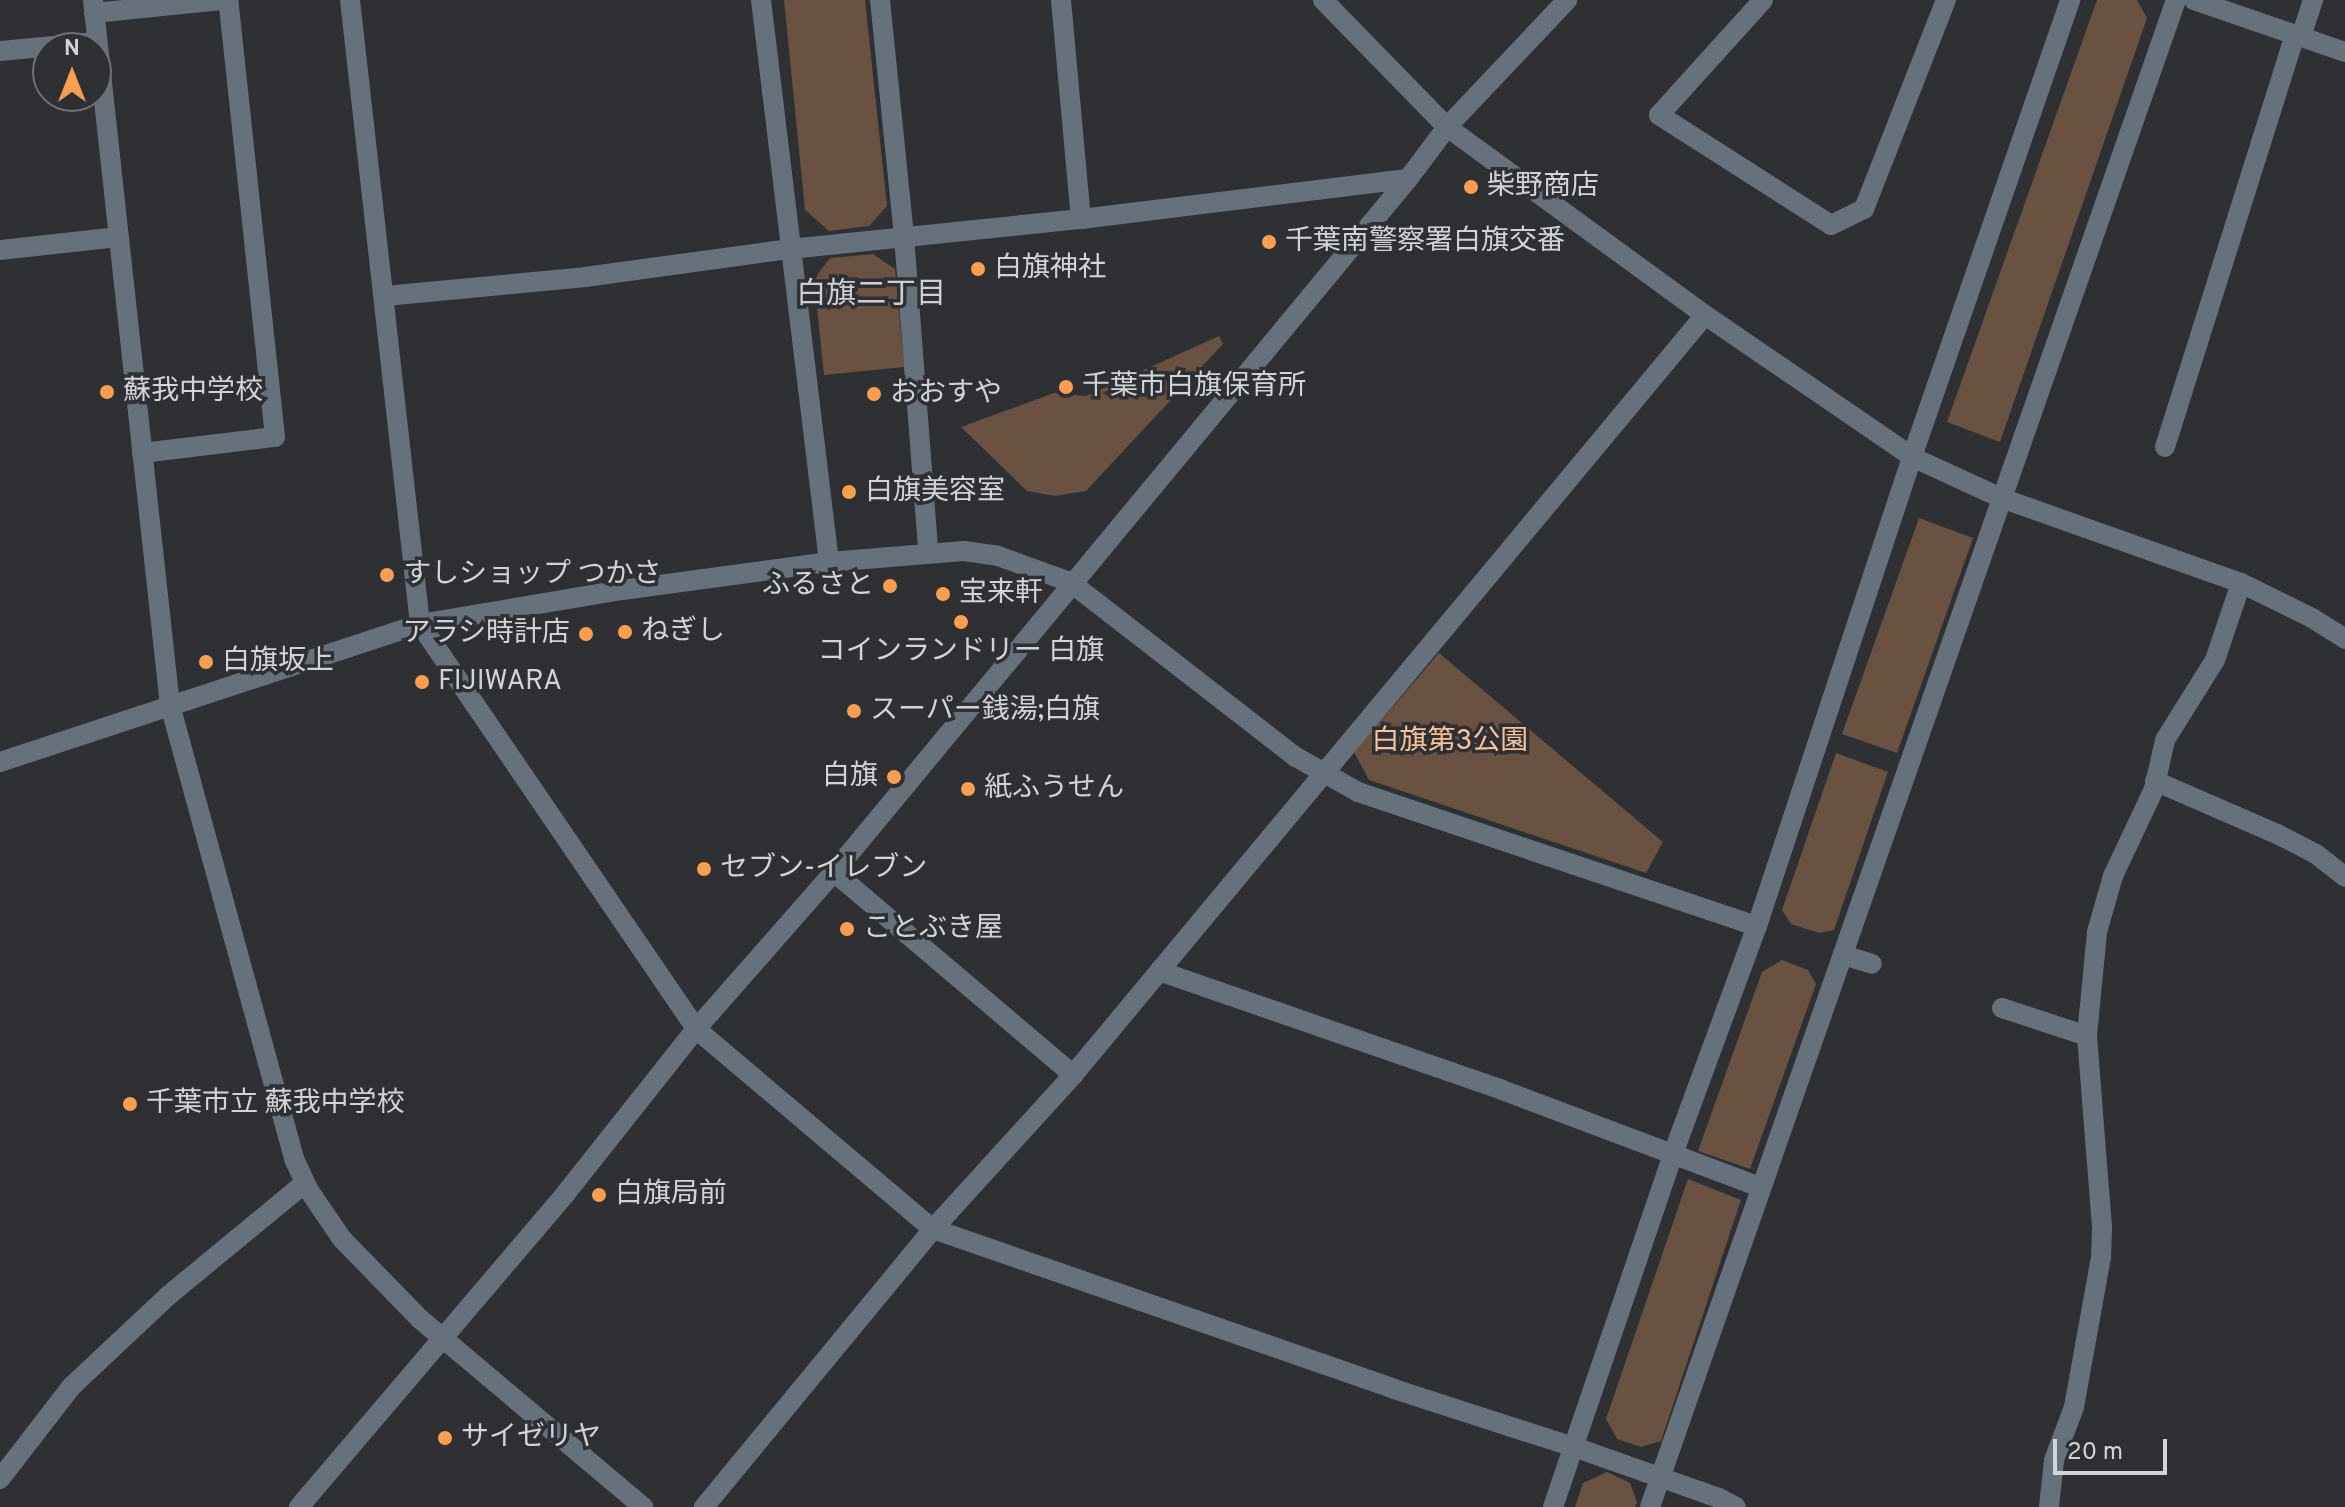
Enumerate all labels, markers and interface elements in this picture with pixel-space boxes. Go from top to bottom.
north arrow [32,32,112,112]
text: N [64,36,80,63]
place label: 柴野商店 [1487,170,1599,204]
marker: 柴野商店 [1462,178,1480,196]
place label: 千葉南警察署白旗交番 [1285,225,1565,259]
marker: 千葉南警察署白旗交番 [1260,233,1278,251]
place label: 白旗神社 [994,252,1106,286]
marker: 白旗神社 [969,260,987,278]
district label: 白旗二丁目 [796,278,946,314]
place label: 千葉市白旗保育所 [1082,370,1306,404]
place label: 蘇我中学校 [123,375,263,409]
place label: おおすや [890,377,1002,411]
marker: 千葉市白旗保育所 [1057,378,1075,396]
marker: 蘇我中学校 [98,383,116,401]
marker: おおすや [865,385,883,403]
place label: 白旗美容室 [865,475,1005,509]
marker: 白旗美容室 [840,483,858,501]
place label: すしショップ つかさ [403,558,662,592]
marker: すしショップ つかさ [378,566,396,584]
place label: ふるさと [762,569,874,603]
marker: ふるさと [881,577,899,595]
place label: 宝来軒 [959,577,1043,611]
marker: 宝来軒 [934,585,952,603]
marker: コインランドリー 白旗 [952,613,970,631]
place label: ねぎし [641,615,725,649]
place label: アラシ時計店 [402,617,570,651]
marker: ねぎし [616,623,634,641]
marker: アラシ時計店 [577,625,595,643]
place label: コインランドリー 白旗 [818,635,1104,669]
place label: 白旗坂上 [222,645,334,679]
marker: 白旗坂上 [197,653,215,671]
place label: FIJIWARA [438,665,562,699]
marker: FIJIWARA [413,673,431,691]
place label: スーパー銭湯;白旗 [870,694,1100,728]
marker: スーパー銭湯;白旗 [845,702,863,720]
park label: 白旗第3公園 [1372,725,1528,759]
place label: 白旗 [822,760,878,794]
marker: 白旗 [885,768,903,786]
place label: 紙ふうせん [984,772,1124,806]
marker: 紙ふうせん [959,780,977,798]
place label: セブン-イレブン [720,852,927,886]
marker: セブン-イレブン [695,860,713,878]
place label: ことぶき屋 [863,912,1003,946]
marker: ことぶき屋 [838,920,856,938]
place label: 千葉市立 蘇我中学校 [146,1087,405,1121]
marker: 千葉市立 蘇我中学校 [121,1095,139,1113]
place label: 白旗局前 [615,1178,727,1212]
marker: 白旗局前 [590,1186,608,1204]
place label: サイゼリヤ [461,1421,601,1455]
scale bar [2057,1423,2171,1473]
marker: サイゼリヤ [436,1429,454,1447]
text: 20 m [2067,1438,2123,1468]

